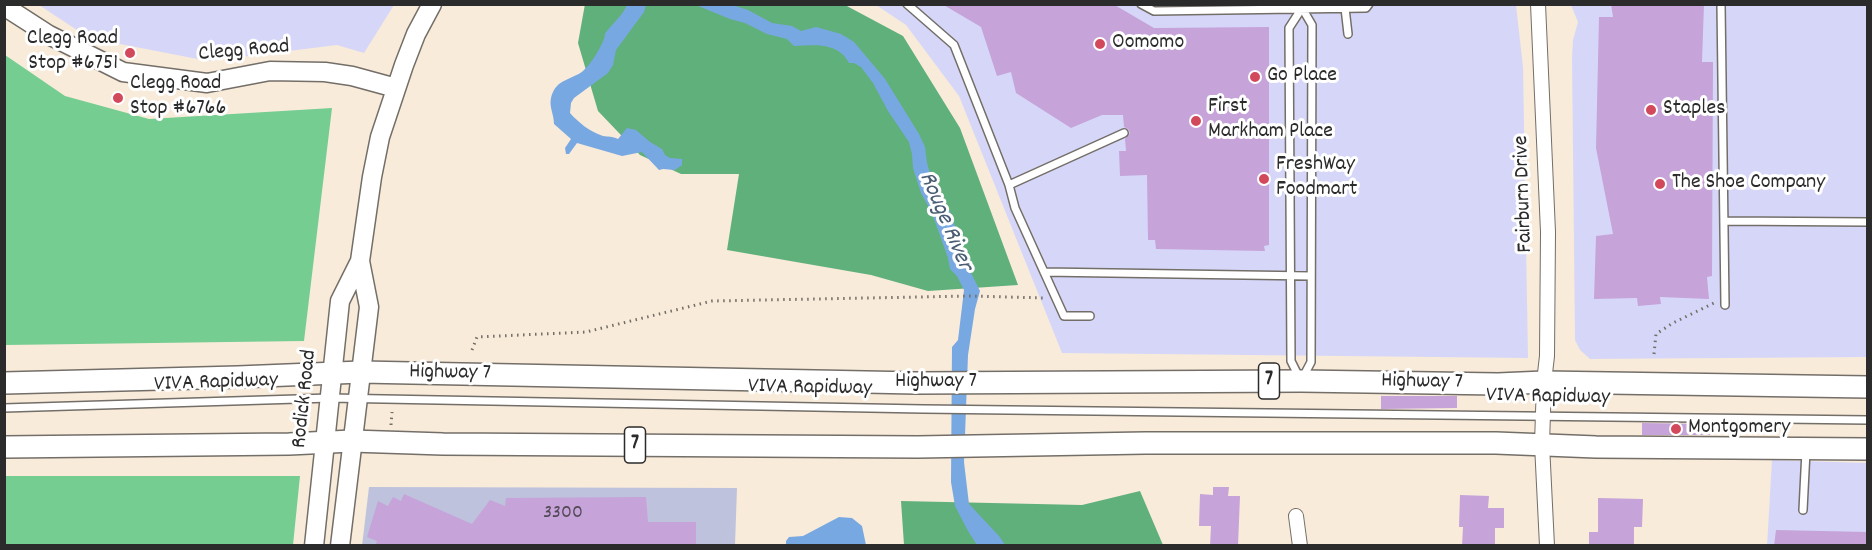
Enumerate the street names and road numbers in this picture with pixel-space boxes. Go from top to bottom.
street label: Clegg Road [197,35,291,69]
street label: Fairburn Drive [1510,135,1540,253]
street label: Rodick Road [288,348,324,450]
street label: Highway 7 [409,360,491,388]
road number: 7 [1258,363,1280,399]
street label: VIVA Rapidway [154,369,278,399]
street label: Highway 7 [1381,369,1463,397]
street label: Highway 7 [895,370,977,396]
street label: VIVA Rapidway [748,375,872,403]
street label: VIVA Rapidway [1486,384,1610,412]
road number: 7 [624,427,646,463]

